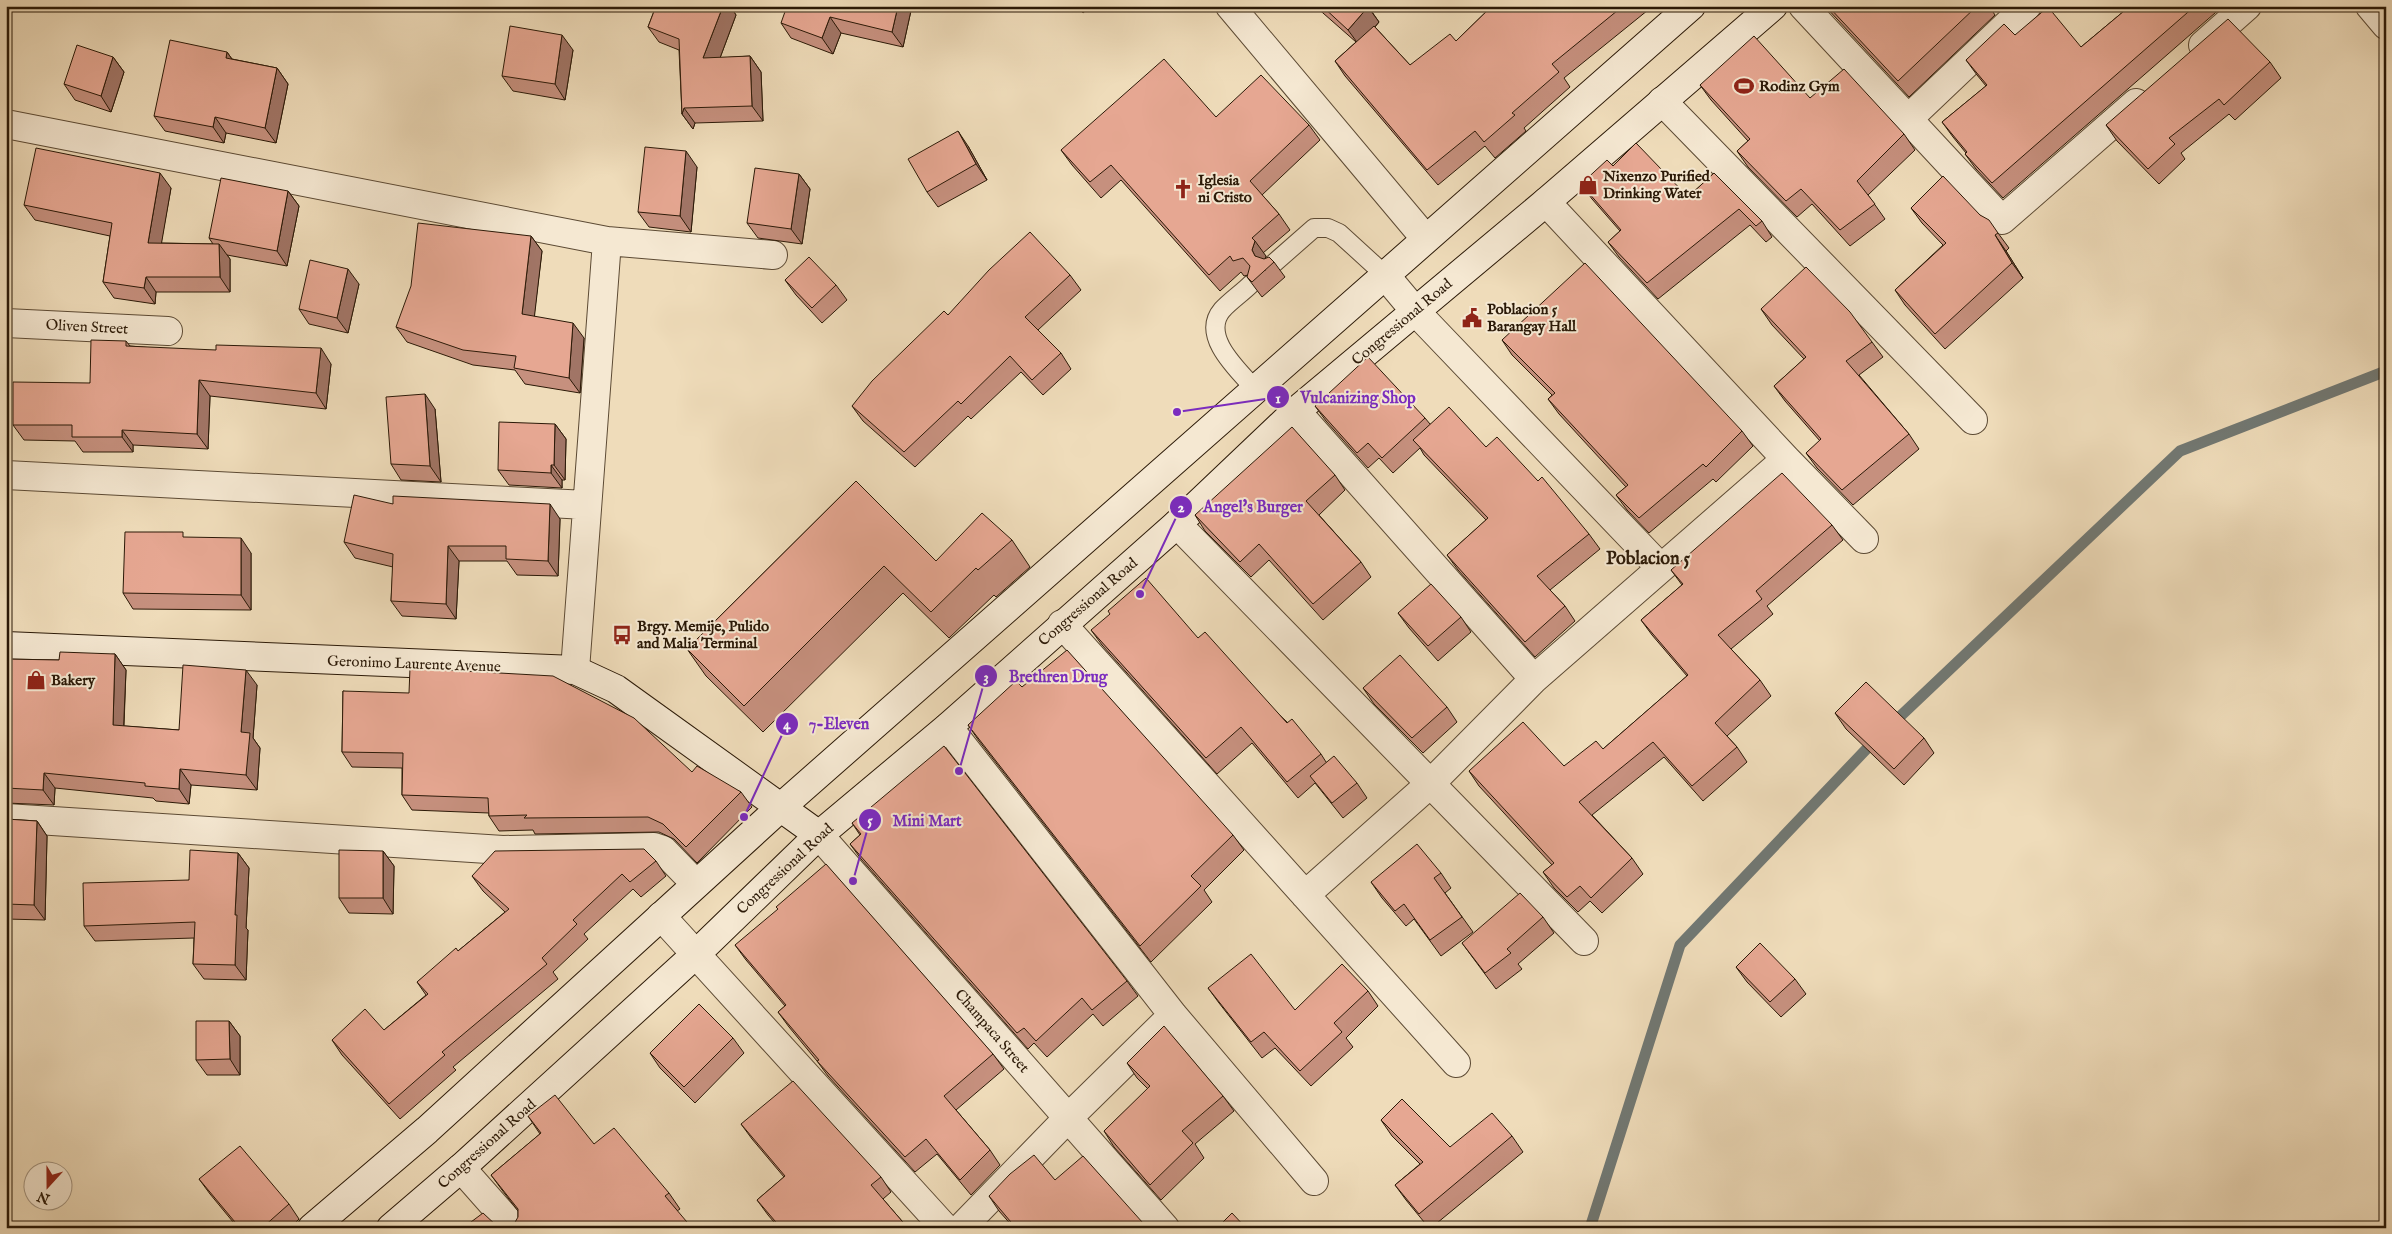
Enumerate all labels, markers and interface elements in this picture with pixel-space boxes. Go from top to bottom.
sports icon: Rodinz Gym [1733,75,1755,97]
place label: Rodinz Gym [1759,77,1840,96]
place label: Nixenzo Purified Drinking Water [1602,167,1711,203]
place label: Iglesia ni Cristo [1198,171,1252,207]
shop icon: Nixenzo Purified Drinking Water [1577,174,1599,196]
church icon: Iglesia ni Cristo [1172,178,1194,200]
street label: Congressional Road [1348,274,1457,370]
place label: Poblacion 5 Barangay Hall [1487,300,1577,336]
public building icon: Poblacion 5 Barangay Hall [1461,307,1483,329]
street label: Oliven Street [45,315,129,339]
callout: Vulcanizing Shop [1265,382,1426,413]
text: 1 [1275,389,1281,408]
text: Vulcanizing Shop [1299,389,1416,409]
callout: Angel's Burger [1168,491,1313,522]
text: 2 [1177,498,1185,517]
text: Angel's Burger [1202,498,1303,518]
district label: Poblacion 5 [1606,548,1691,571]
street label: Congressional Road [1034,553,1142,650]
place label: Brgy. Memije, Pulido and Malia Terminal [637,617,769,653]
bus stop icon: Brgy. Memije, Pulido and Malia Terminal [611,624,633,646]
street label: Geronimo Laurente Avenue [327,651,501,677]
callout: Brethren Drug [974,661,1117,692]
text: 3 [983,668,989,687]
text: Brethren Drug [1009,668,1109,688]
shop icon: Bakery [25,669,47,691]
place label: Bakery [51,671,96,690]
callout: 7-Eleven [774,708,880,739]
text: 4 [783,715,791,734]
text: 7-Eleven [809,715,870,735]
callout: Mini Mart [857,805,971,836]
text: 5 [867,811,873,830]
text: Mini Mart [893,812,962,832]
street label: Congressional Road [733,819,838,919]
street label: Champaca Street [950,985,1034,1077]
street label: Congressional Road [434,1094,541,1193]
north arrow [22,1162,72,1212]
text: N [35,1187,54,1208]

